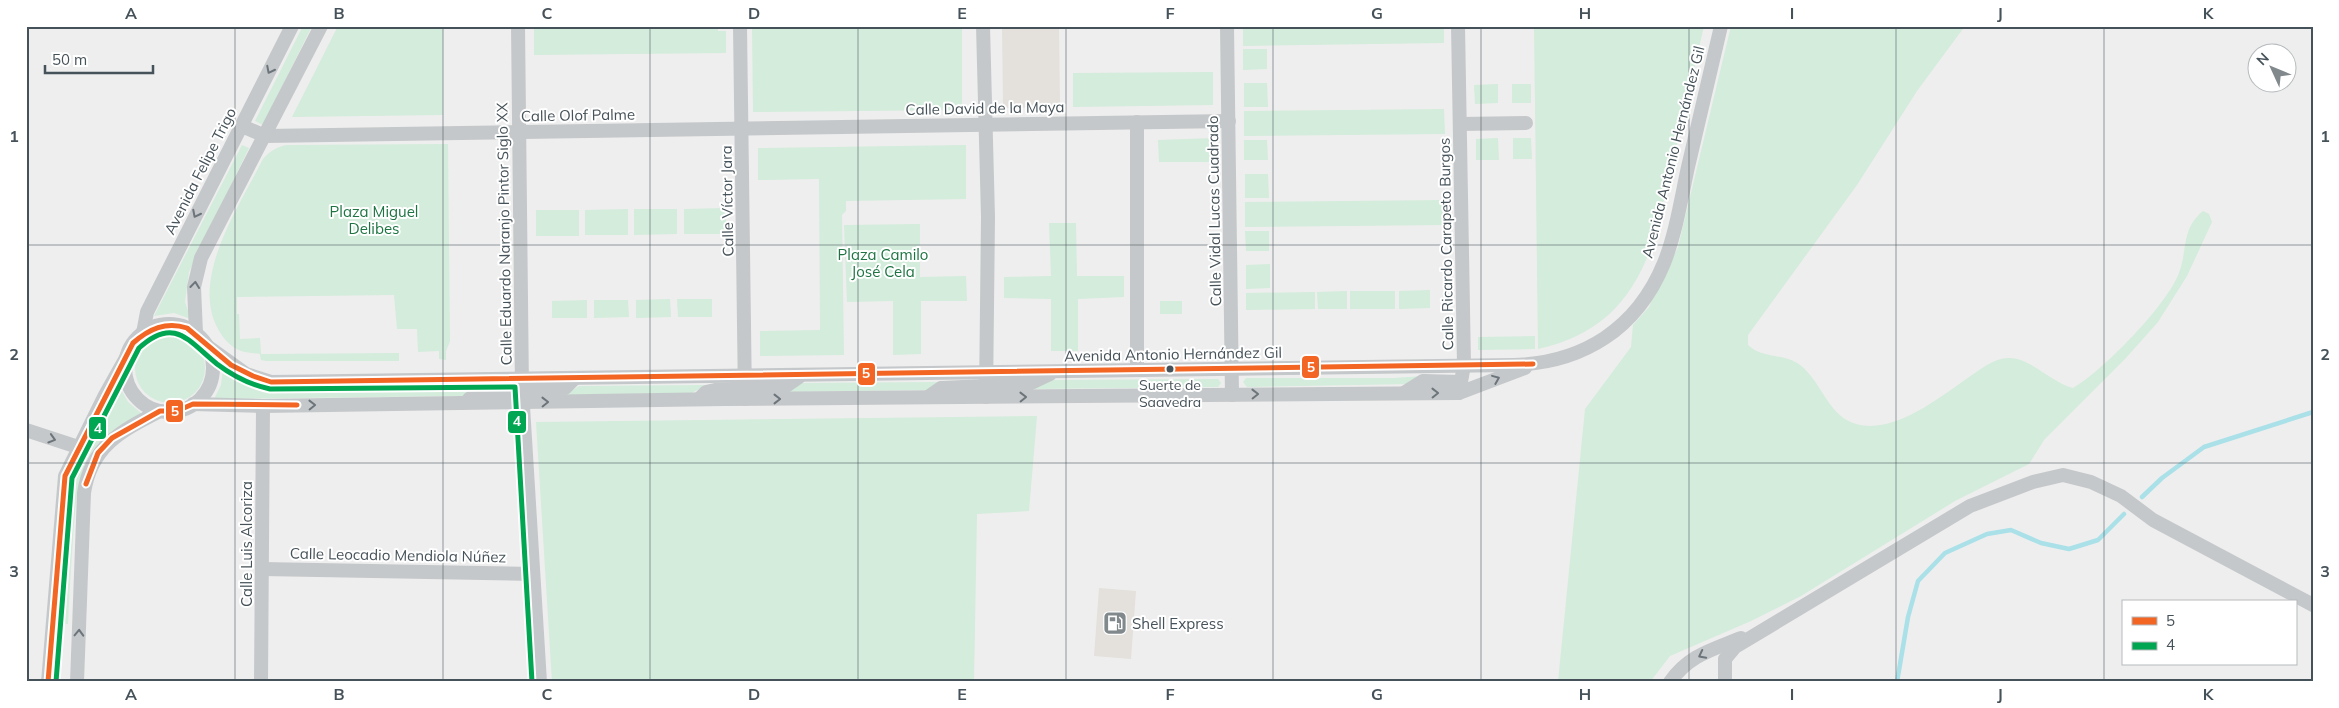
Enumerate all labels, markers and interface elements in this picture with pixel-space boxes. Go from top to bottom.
text: A [125,3,137,23]
text: B [333,3,345,23]
text: C [542,3,553,23]
text: D [748,3,760,23]
text: E [957,3,967,23]
text: F [1165,3,1175,23]
text: G [1371,3,1383,23]
text: H [1579,3,1591,23]
text: I [1790,3,1794,23]
text: J [1997,3,2003,23]
text: K [2203,3,2215,23]
scale bar [45,42,152,74]
north arrow [2246,42,2296,92]
street label: Avenida Antonio Hernández Gil [1637,44,1709,260]
text: N [2253,49,2273,69]
text: 50 m [52,50,87,69]
one-way arrow [266,65,276,74]
street label: Calle David de la Maya [905,97,1065,119]
street label: Calle Eduardo Naranjo Pintor Siglo XX [492,102,516,365]
street label: Avenida Felipe Trigo [160,104,240,238]
street label: Calle Olof Palme [521,105,635,125]
street label: Calle Vidal Lucas Cuadrado [1203,115,1225,307]
text: 1 [9,126,19,146]
text: 1 [2320,126,2330,146]
street label: Calle Ricardo Carapeto Burgos [1435,137,1457,351]
street label: Calle Víctor Jara [717,145,737,257]
park label: Plaza Miguel Delibes [330,202,418,238]
one-way arrow [192,209,202,218]
park label: Plaza Camilo José Cela [838,245,928,281]
one-way arrow [189,280,200,288]
street label: Avenida Antonio Hernández Gil [1064,343,1282,365]
text: 2 [9,344,19,364]
text: 2 [2320,344,2330,364]
line badge: 5 [1301,355,1320,379]
text: 5 [1307,358,1315,376]
line badge: 5 [857,362,876,386]
text: 5 [862,364,870,382]
marker: Suerte de Saavedra [1165,364,1175,374]
one-way arrow [1491,375,1500,386]
place label: Suerte de Saavedra [1139,376,1201,411]
one-way arrow [1432,388,1440,398]
one-way arrow [1252,389,1260,400]
one-way arrow [1020,392,1027,402]
one-way arrow [774,394,781,404]
one-way arrow [541,397,549,407]
line badge: 5 [165,399,184,423]
one-way arrow [308,400,316,410]
text: 5 [171,402,179,420]
line badge: 4 [507,410,527,434]
text: 4 [513,412,522,430]
line badge: 4 [88,416,107,440]
text: 4 [94,419,103,437]
one-way arrow [47,433,56,443]
street label: Calle Luis Alcoriza [237,481,256,607]
street label: Calle Leocadio Mendiola Núñez [290,544,507,566]
text: 3 [9,561,19,581]
text: 3 [2320,561,2330,581]
legend [2122,600,2296,666]
fuel station icon: Shell Express [1102,610,1128,636]
text: 5 [2166,611,2175,630]
place label: Shell Express [1132,614,1224,633]
one-way arrow [73,629,84,637]
text: 4 [2166,635,2175,654]
one-way arrow [1698,649,1707,659]
text: A [125,684,137,704]
text: B [333,684,345,704]
text: C [542,684,553,704]
text: D [748,684,760,704]
text: E [957,684,967,704]
text: F [1165,684,1175,704]
text: G [1371,684,1383,704]
text: H [1579,684,1591,704]
text: I [1790,684,1794,704]
text: J [1997,684,2003,704]
text: K [2203,684,2215,704]

